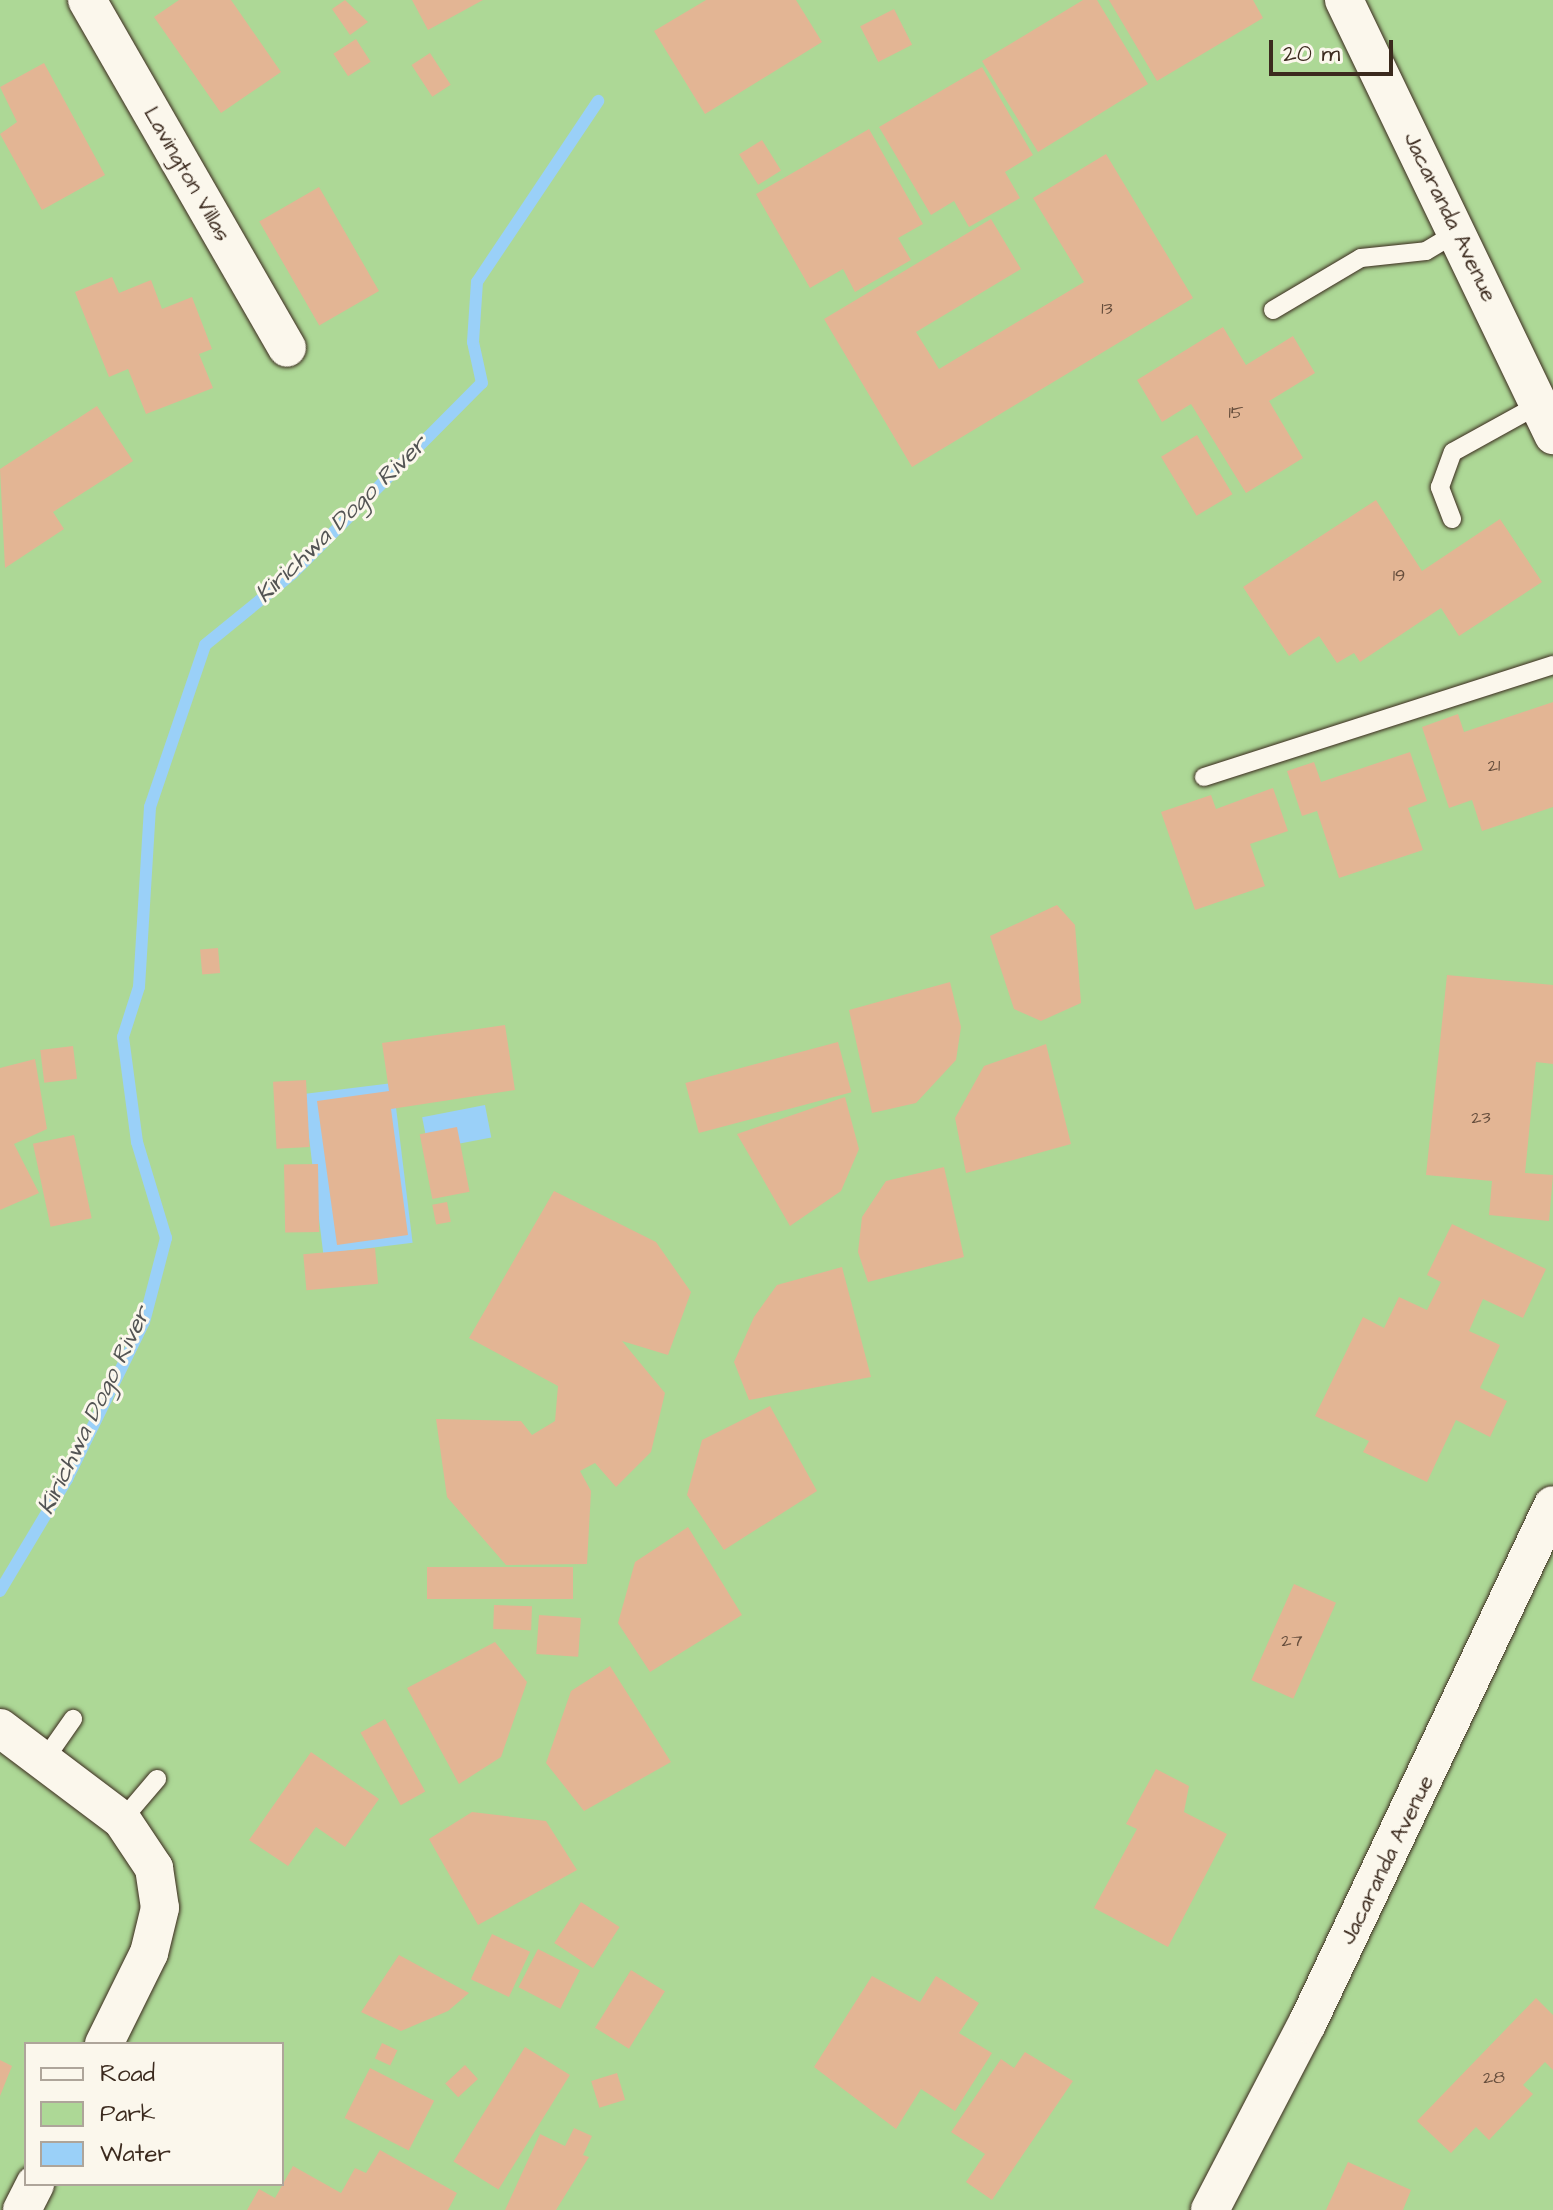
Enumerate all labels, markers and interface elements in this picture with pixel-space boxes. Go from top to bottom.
scale bar [1273,24,1397,74]
text: 20 m [1283,37,1340,71]
street label: Lavington Villas [138,102,236,246]
street label: Jacaranda Avenue [1398,128,1502,306]
house number: 13 [1101,298,1113,320]
house number: 15 [1228,402,1244,424]
water label: Kirichwa Dogo River [250,431,434,609]
house number: 19 [1393,565,1405,587]
house number: 21 [1488,755,1500,777]
house number: 23 [1471,1107,1491,1129]
water label: Kirichwa Dogo River [32,1303,158,1519]
house number: 27 [1281,1630,1303,1652]
street label: Jacaranda Avenue [1335,1771,1439,1949]
legend [24,2042,284,2186]
text: Road [100,2057,155,2091]
house number: 28 [1483,2067,1505,2089]
text: Park [100,2097,156,2131]
text: Water [100,2137,171,2171]

